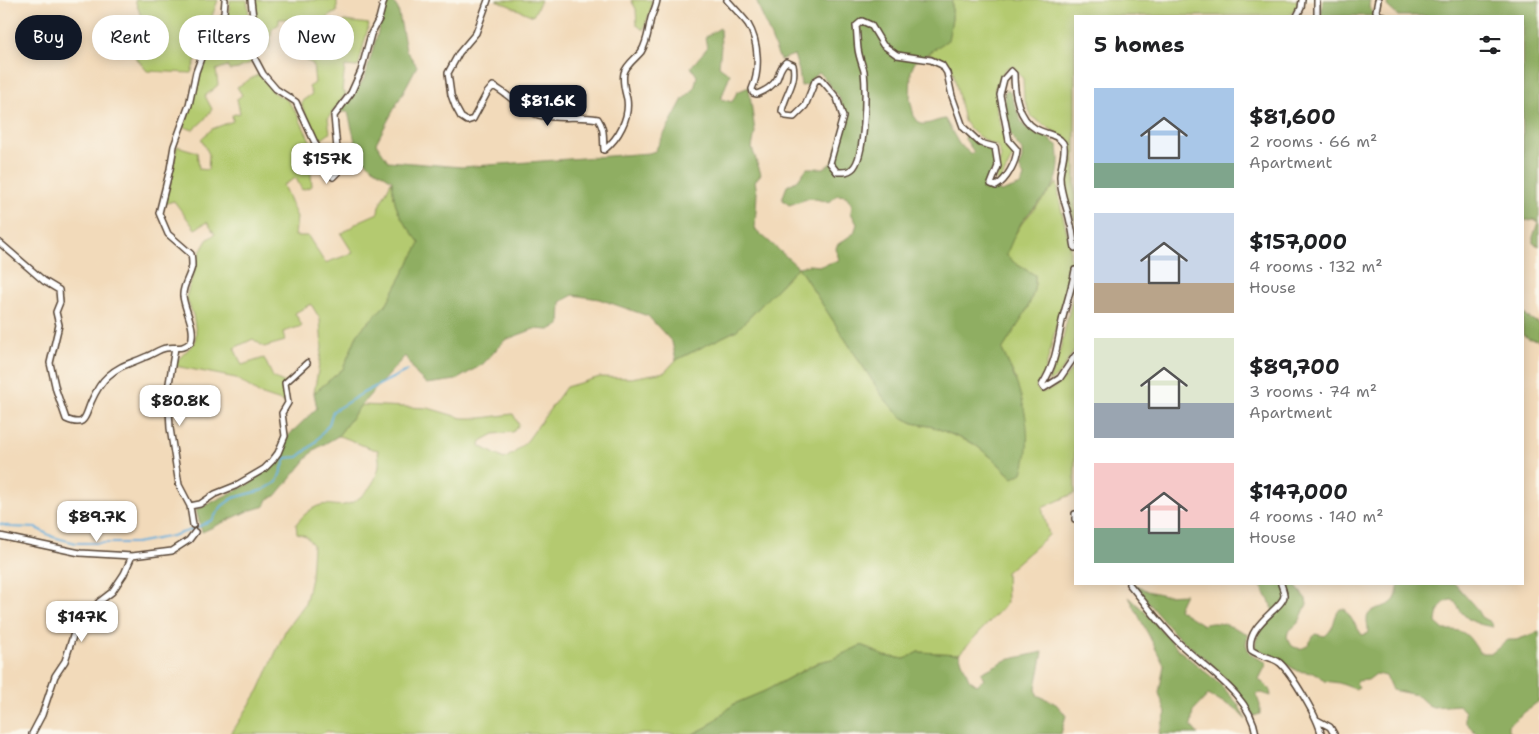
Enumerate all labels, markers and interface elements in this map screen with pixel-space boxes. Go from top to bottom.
chip: Buy [15,15,82,60]
chip: Rent [92,15,169,60]
chip: Filters [179,15,269,60]
chip: New [279,15,354,60]
text: 5 homes [1094,31,1185,59]
icon: filters [1476,31,1504,59]
pin: $81.6K [507,84,589,127]
text: $81.6K [521,90,575,111]
text: $81,600 [1249,103,1336,131]
icon: home [1134,108,1194,168]
text: 2 rooms · 66 m² [1249,131,1377,152]
pin: $157K [292,142,362,185]
text: $157K [302,148,352,169]
text: Apartment [1249,152,1332,173]
text: $157,000 [1249,228,1347,256]
icon: home [1134,233,1194,293]
text: 4 rooms · 132 m² [1249,256,1383,277]
text: House [1249,277,1296,298]
text: $89,700 [1249,353,1340,381]
icon: home [1134,358,1194,418]
text: 3 rooms · 74 m² [1249,381,1377,402]
pin: $80.8K [139,384,221,427]
text: $80.8K [151,390,209,411]
text: Apartment [1249,402,1332,423]
text: $147,000 [1249,478,1348,506]
icon: home [1134,483,1194,543]
pin: $89.7K [56,500,138,543]
text: $89.7K [68,506,126,527]
text: 4 rooms · 140 m² [1249,506,1384,527]
text: House [1249,527,1296,548]
pin: $147K [47,600,117,643]
text: $147K [57,606,107,627]

